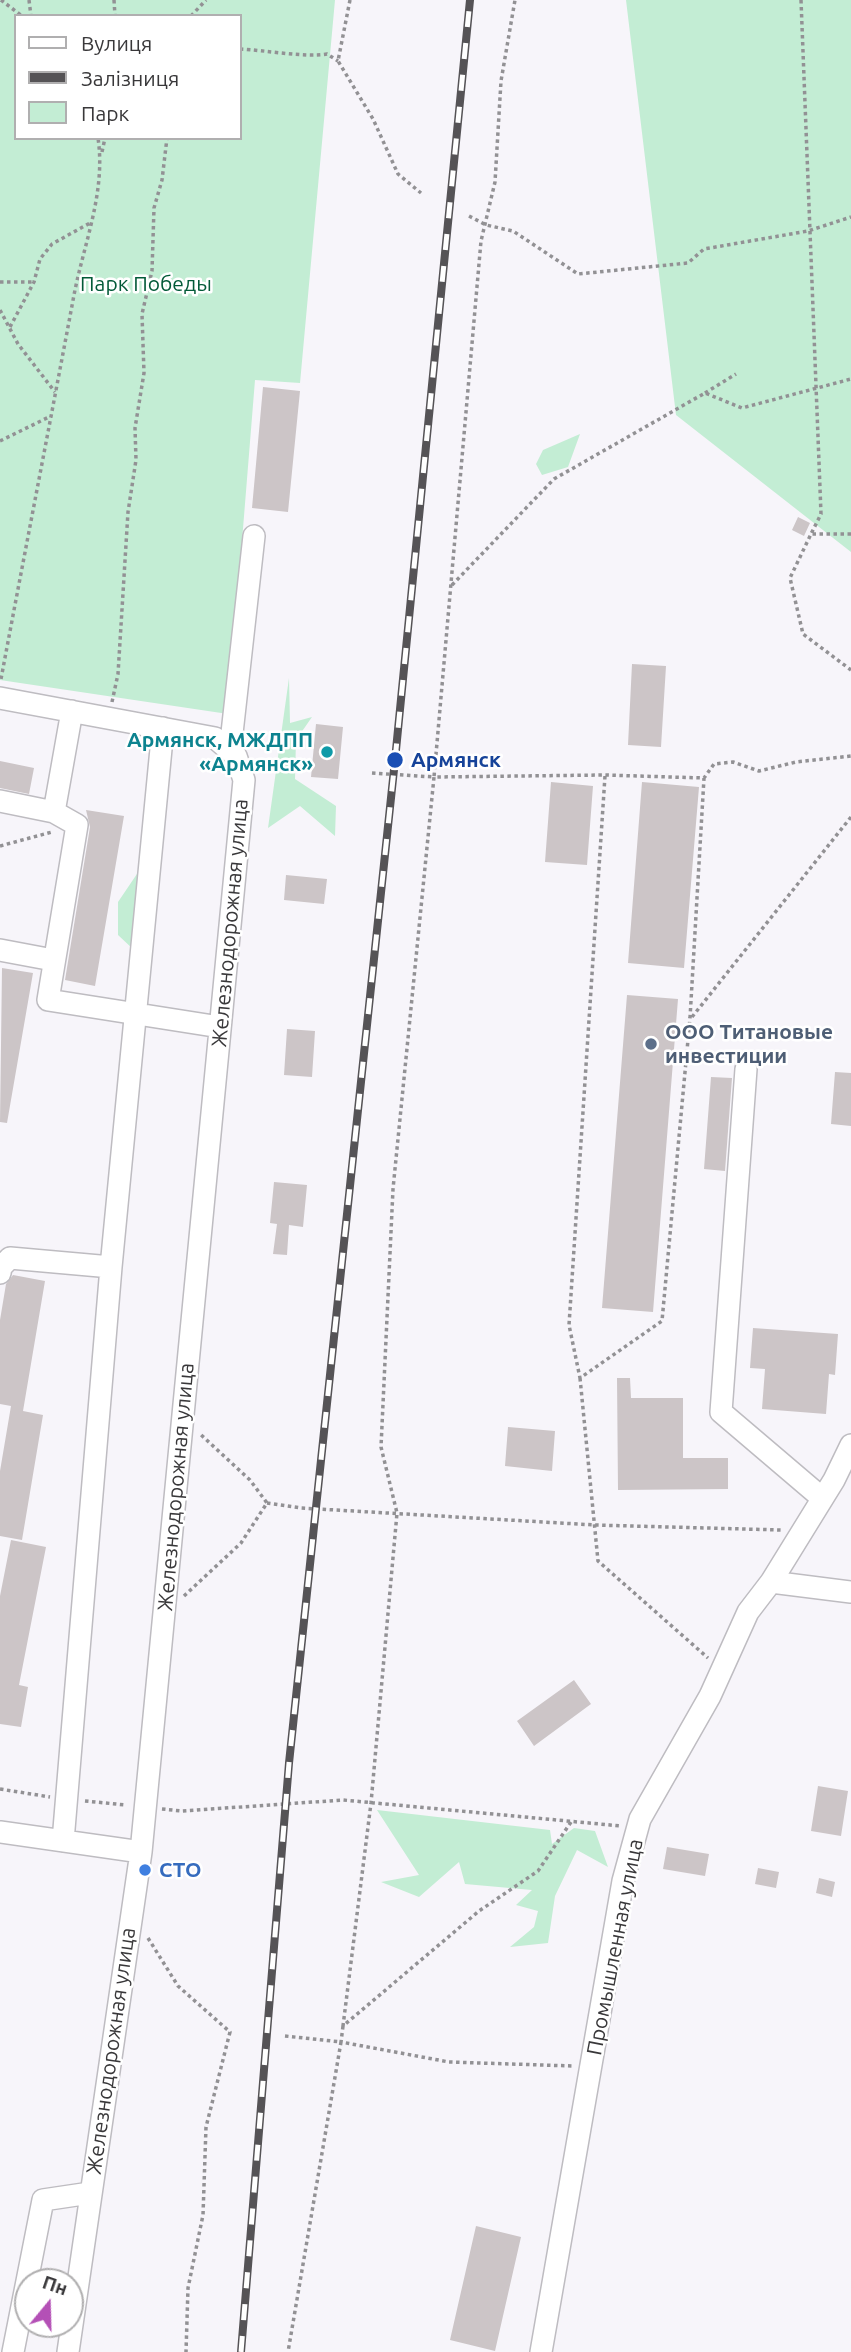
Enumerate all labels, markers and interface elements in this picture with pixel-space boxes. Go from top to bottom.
legend [14,14,242,140]
text: Вулиця [81,31,152,55]
text: Залізниця [81,66,179,90]
text: Парк [81,101,129,125]
park label: Парк Победы [80,271,212,297]
place label: Армянск, МЖДПП «Армянск» [127,727,313,777]
marker: Армянск, МЖДПП «Армянск» [319,744,335,760]
place label: Армянск [411,747,501,773]
marker: Армянск [385,750,405,770]
street label: Железнодорожная улица [207,798,253,1048]
place label: ООО Титановые инвестиции [665,1019,833,1069]
marker: ООО Титановые инвестиции [643,1036,659,1052]
street label: Железнодорожная улица [153,1362,199,1612]
street label: Промышленная улица [582,1837,648,2057]
place label: СТО [159,1857,202,1883]
marker: СТО [137,1862,153,1878]
street label: Железнодорожная улица [81,1926,141,2176]
north arrow [14,2268,84,2338]
text: Пн [40,2271,71,2299]

